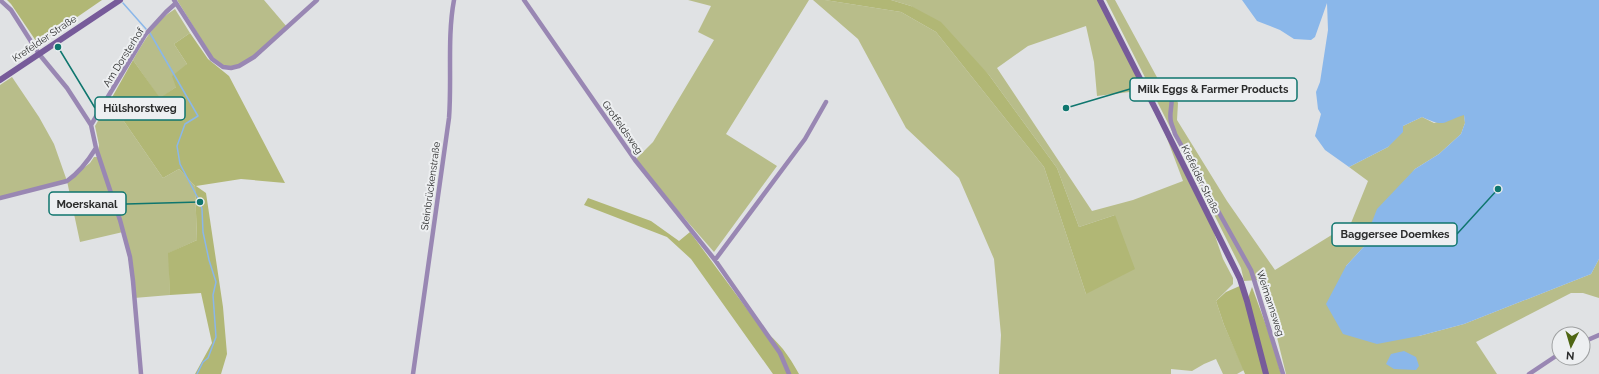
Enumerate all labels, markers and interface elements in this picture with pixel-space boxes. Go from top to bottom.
street label: Krefelder Straße [10,13,79,64]
street label: Am Dorsterhof [101,25,146,89]
callout: Milk Eggs & Farmer Products [1130,78,1297,101]
text: Milk Eggs & Farmer Products [1138,83,1289,96]
callout: Hülshorstweg [95,97,185,120]
street label: Grotfeldsweg [600,99,645,156]
text: Hülshorstweg [103,102,177,115]
street label: Steinbrückenstraße [419,141,442,231]
street label: Krefelder Straße [1179,143,1222,215]
callout: Moerskanal [49,192,126,215]
text: Moerskanal [56,198,118,211]
callout: Baggersee Doemkes [1332,223,1457,246]
text: Baggersee Doemkes [1340,228,1450,241]
street label: Weimannsweg [1255,269,1286,338]
north arrow [1551,326,1591,366]
text: N [1565,349,1575,362]

